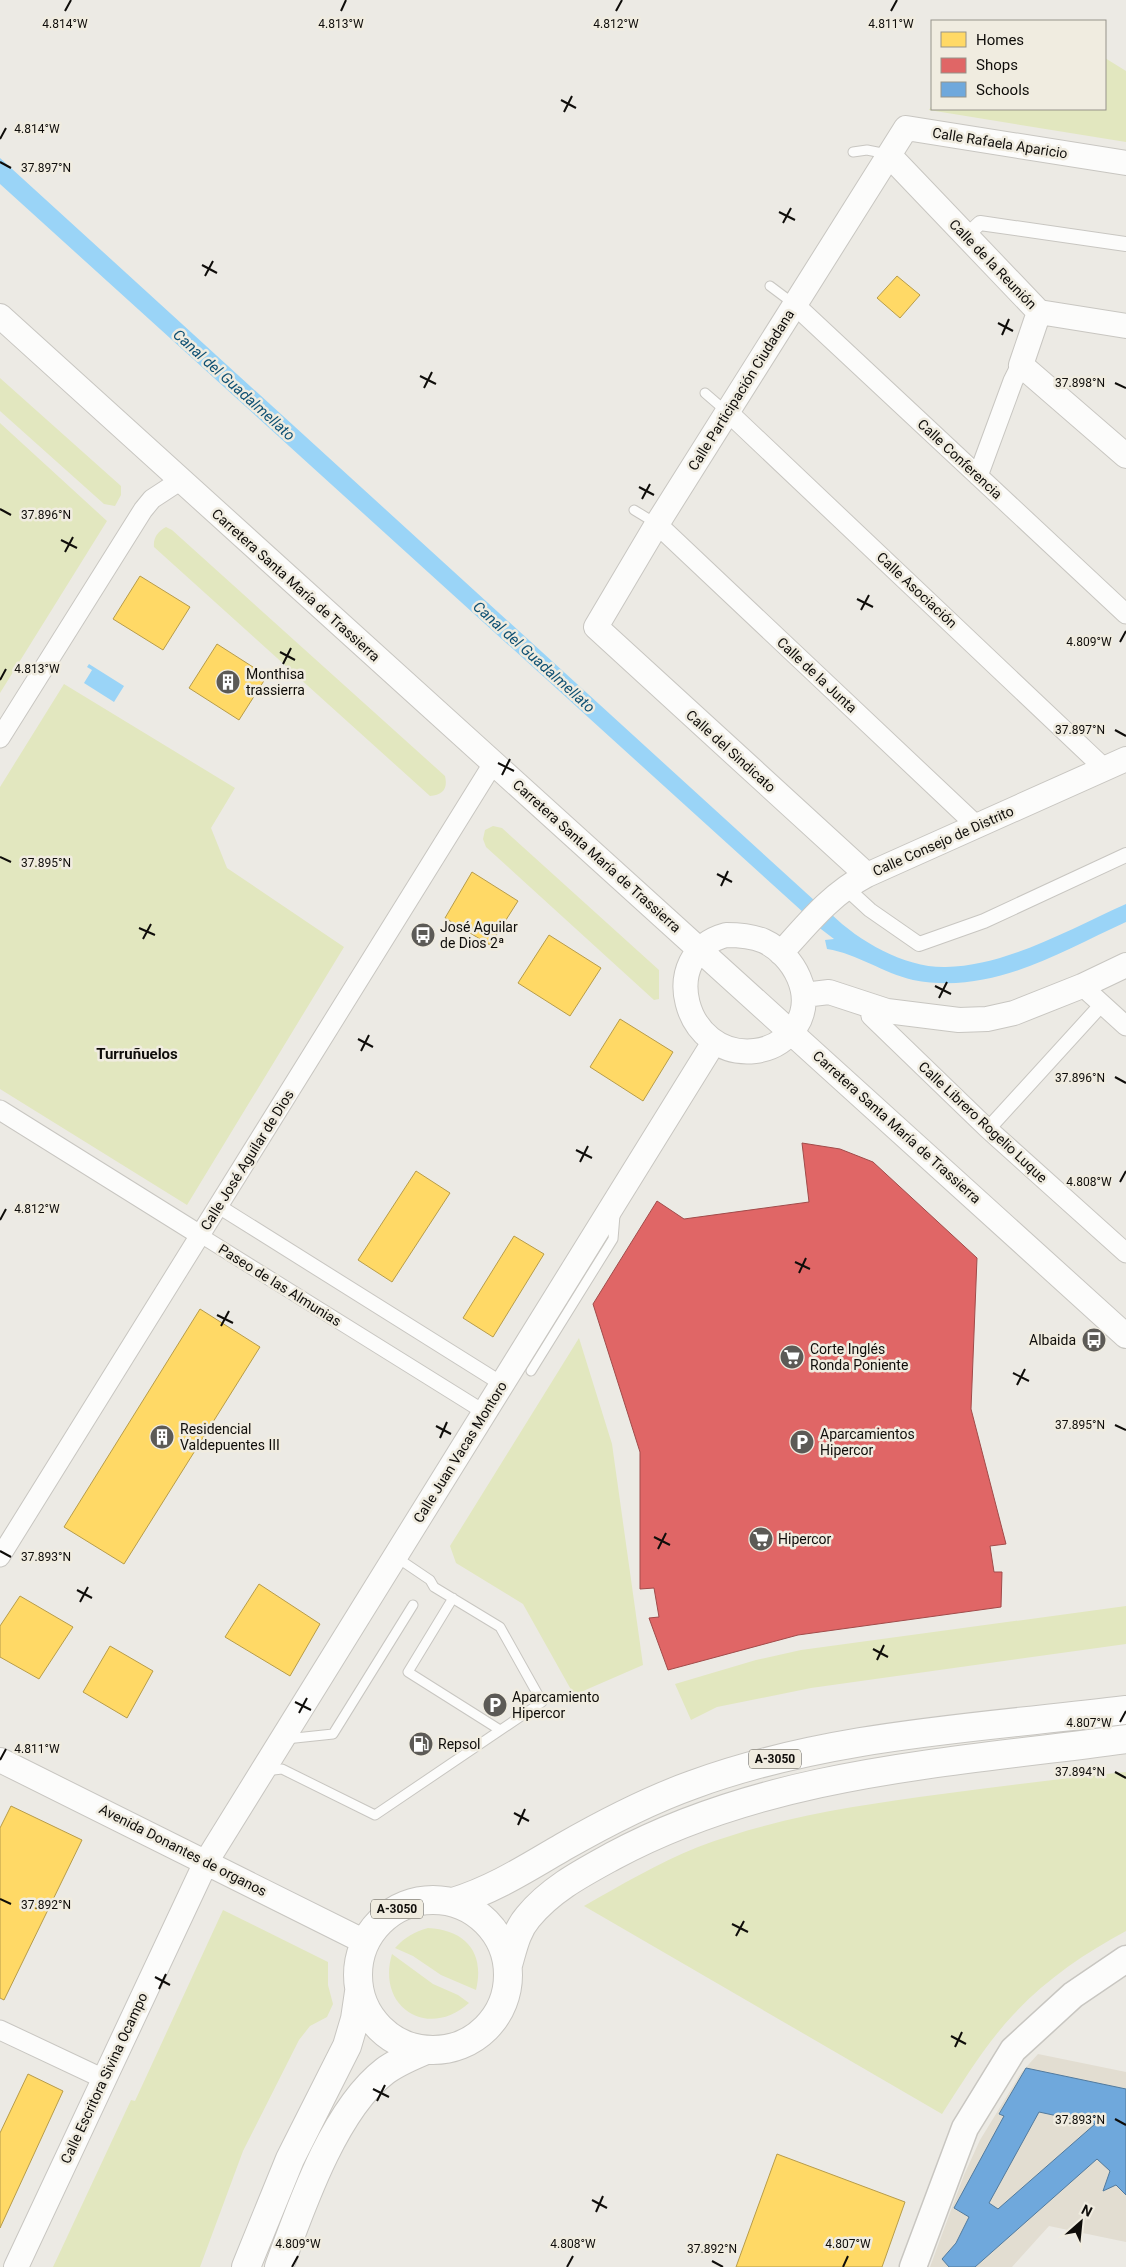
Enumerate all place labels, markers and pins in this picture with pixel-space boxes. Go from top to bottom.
place label: Monthisa trassierra [246,666,305,698]
building icon: Monthisa trassierra [215,669,241,695]
place label: José Aguilar de Dios 2ª [440,919,518,951]
bus stop icon: José Aguilar de Dios 2ª [410,922,436,948]
bus stop icon: Albaida [1081,1327,1107,1353]
place label: Albaida [1029,1332,1076,1348]
place label: Corte Inglés Ronda Poniente [810,1341,908,1373]
supermarket icon: Corte Inglés Ronda Poniente [779,1344,805,1370]
place label: Residencial Valdepuentes III [180,1421,280,1453]
building icon: Residencial Valdepuentes III [149,1424,175,1450]
place label: Aparcamientos Hipercor [820,1426,915,1458]
parking icon: Aparcamientos Hipercor [789,1429,815,1455]
supermarket icon: Hipercor [748,1526,774,1552]
place label: Hipercor [778,1531,832,1547]
place label: Aparcamiento Hipercor [512,1689,599,1721]
parking icon: Aparcamiento Hipercor [482,1692,508,1718]
fuel station icon: Repsol [408,1731,434,1757]
place label: Repsol [438,1736,481,1752]

